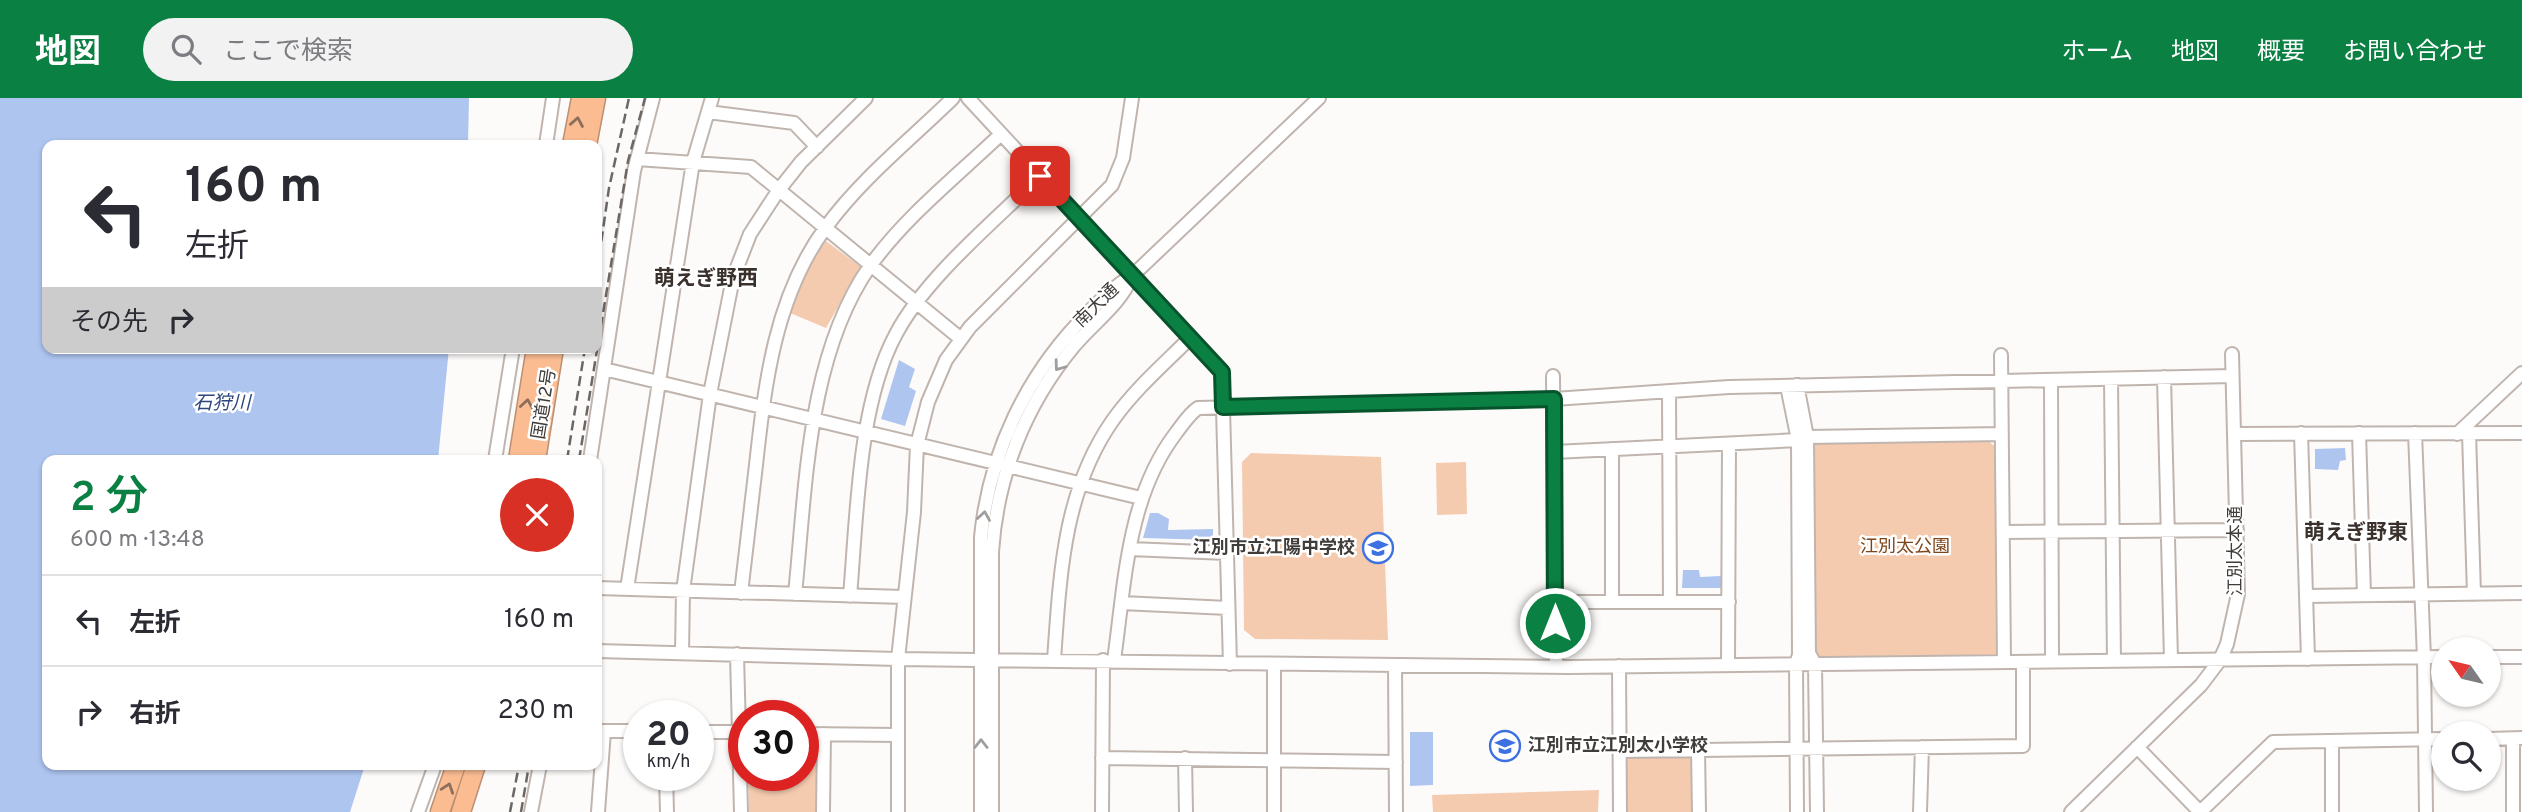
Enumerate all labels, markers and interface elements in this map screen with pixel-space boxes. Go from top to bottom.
search box [143,18,633,81]
icon: search [167,30,205,68]
text: 地図 [35,33,101,75]
text: ここで検索 [223,36,353,69]
text: ホーム [2062,38,2133,68]
text: 地図 [2171,38,2219,68]
text: 概要 [2257,38,2305,68]
text: お問い合わせ [2343,38,2487,68]
one-way arrow [568,116,583,128]
pin [1010,146,1070,206]
icon: arrive [1021,157,1059,195]
text: 160 m [185,158,322,220]
icon: left [70,168,161,259]
text: 左折 [185,228,249,268]
district label: 萌えぎ野西 [654,266,758,293]
street label: 南大通 [1070,279,1124,333]
icon: right [162,301,200,339]
text: その先 [70,307,148,340]
one-way arrow [1054,358,1067,371]
street label: 国道12号 [528,367,562,441]
water label: 石狩川 [193,392,252,416]
one-way arrow [519,398,534,410]
text: 2 分 [70,473,148,526]
button: close [500,478,574,552]
street label: 江別太本通 [2225,506,2248,596]
one-way arrow [976,511,991,522]
district label: 萌えぎ野東 [2304,520,2408,547]
text: 600 m · 13:48 [70,526,205,555]
school or university icon: 江別市立江陽中学校 [1361,531,1395,565]
park label: 江別太公園 [1860,536,1950,559]
place label: 江別市立江陽中学校 [1193,537,1355,560]
position arrow [1518,586,1592,660]
icon: left [70,602,108,640]
text: 160 m [504,604,574,637]
text: 左折 [129,608,181,641]
north arrow [2431,637,2501,707]
map controls [2431,637,2501,791]
icon: right [70,693,108,731]
text: 230 m [498,695,574,728]
text: 右折 [129,699,181,732]
speed limit sign: 30 [728,700,819,791]
text: 20 [646,714,691,758]
button: search [2431,721,2501,791]
school or university icon: 江別市立江別太小学校 [1488,729,1522,763]
place label: 江別市立江別太小学校 [1528,735,1708,758]
one-way arrow [973,738,989,749]
text: km/h [647,751,690,774]
one-way arrow [440,783,454,795]

